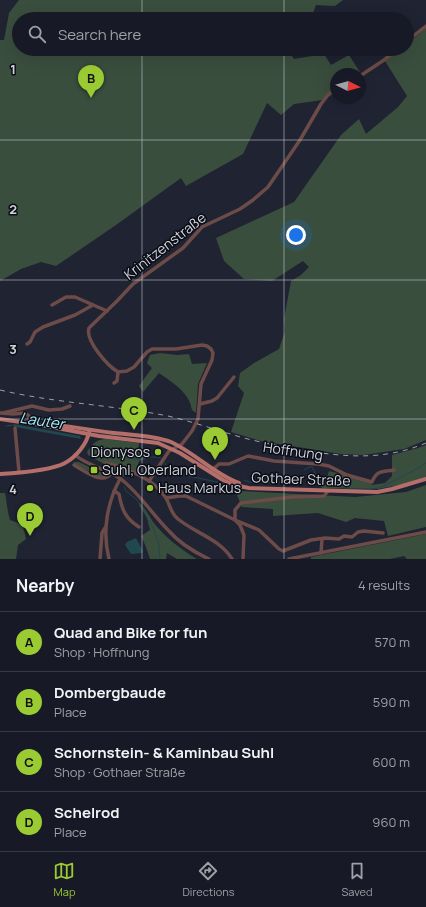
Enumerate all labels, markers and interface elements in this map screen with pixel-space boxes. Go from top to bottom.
search box [12,12,414,56]
icon: search [26,23,48,45]
text: Search here [58,24,141,45]
text: 1 [10,60,16,78]
pin: B [78,65,104,98]
north arrow [330,68,366,104]
text: 2 [9,200,17,218]
street label: Krinitzenstraße [120,208,210,284]
your location [286,225,306,245]
text: 3 [9,340,17,358]
pin: C [121,397,147,430]
water label: Lauter [18,407,68,435]
pin: A [202,427,228,460]
street label: Hoffnung [262,437,324,464]
place label: Dionysos [91,442,150,461]
marker: Dionysos [153,447,163,457]
place label: Suhl, Oberland [102,460,196,479]
marker: Suhl, Oberland [89,465,99,475]
street label: Gothaer Straße [251,467,351,490]
place label: Haus Markus [158,478,241,497]
text: 4 [9,480,17,498]
marker: Haus Markus [145,483,155,493]
pin: D [17,503,43,536]
text: Nearby [16,574,74,597]
text: 4 results [358,576,410,594]
text: Quad and Bike for fun [54,622,207,643]
text: A [25,633,33,651]
text: 570 m [374,633,410,651]
text: Shop · Hoffnung [54,643,149,661]
text: Dombergbaude [54,682,166,703]
text: B [25,693,33,711]
text: 590 m [373,693,410,711]
text: Place [54,703,87,721]
text: Schornstein- & Kaminbau Suhl [54,742,274,763]
text: C [24,753,34,771]
text: 600 m [372,753,410,771]
text: Shop · Gothaer Straße [54,763,185,781]
text: Schelrod [54,802,119,823]
text: D [24,813,34,831]
text: 960 m [372,813,410,831]
text: Place [54,823,87,841]
tab: Map [53,860,75,899]
tab: Directions [182,860,235,899]
tab: Saved [342,860,373,899]

